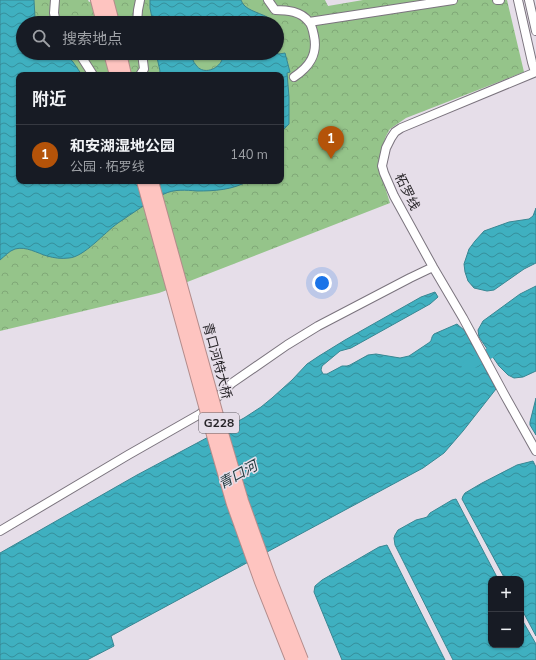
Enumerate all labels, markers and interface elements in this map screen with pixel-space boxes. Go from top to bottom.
search box [16,16,284,60]
icon: search [30,27,52,49]
text: 搜索地点 [62,29,122,49]
text: 附近 [32,88,66,111]
pin: 1 [318,126,344,159]
text: 和安湖湿地公园 [70,136,175,156]
text: 1 [41,146,49,164]
text: 140 m [230,146,268,164]
text: 公园 · 柘罗线 [70,158,145,176]
street label: 柘罗线 [390,171,424,213]
your location [312,273,332,293]
street label: 青口河特大桥 [198,321,236,401]
road number: G228 [199,413,239,433]
water label: 青口河 [215,455,264,493]
map controls [488,576,524,648]
button: + [488,576,524,612]
button: − [488,612,524,648]

